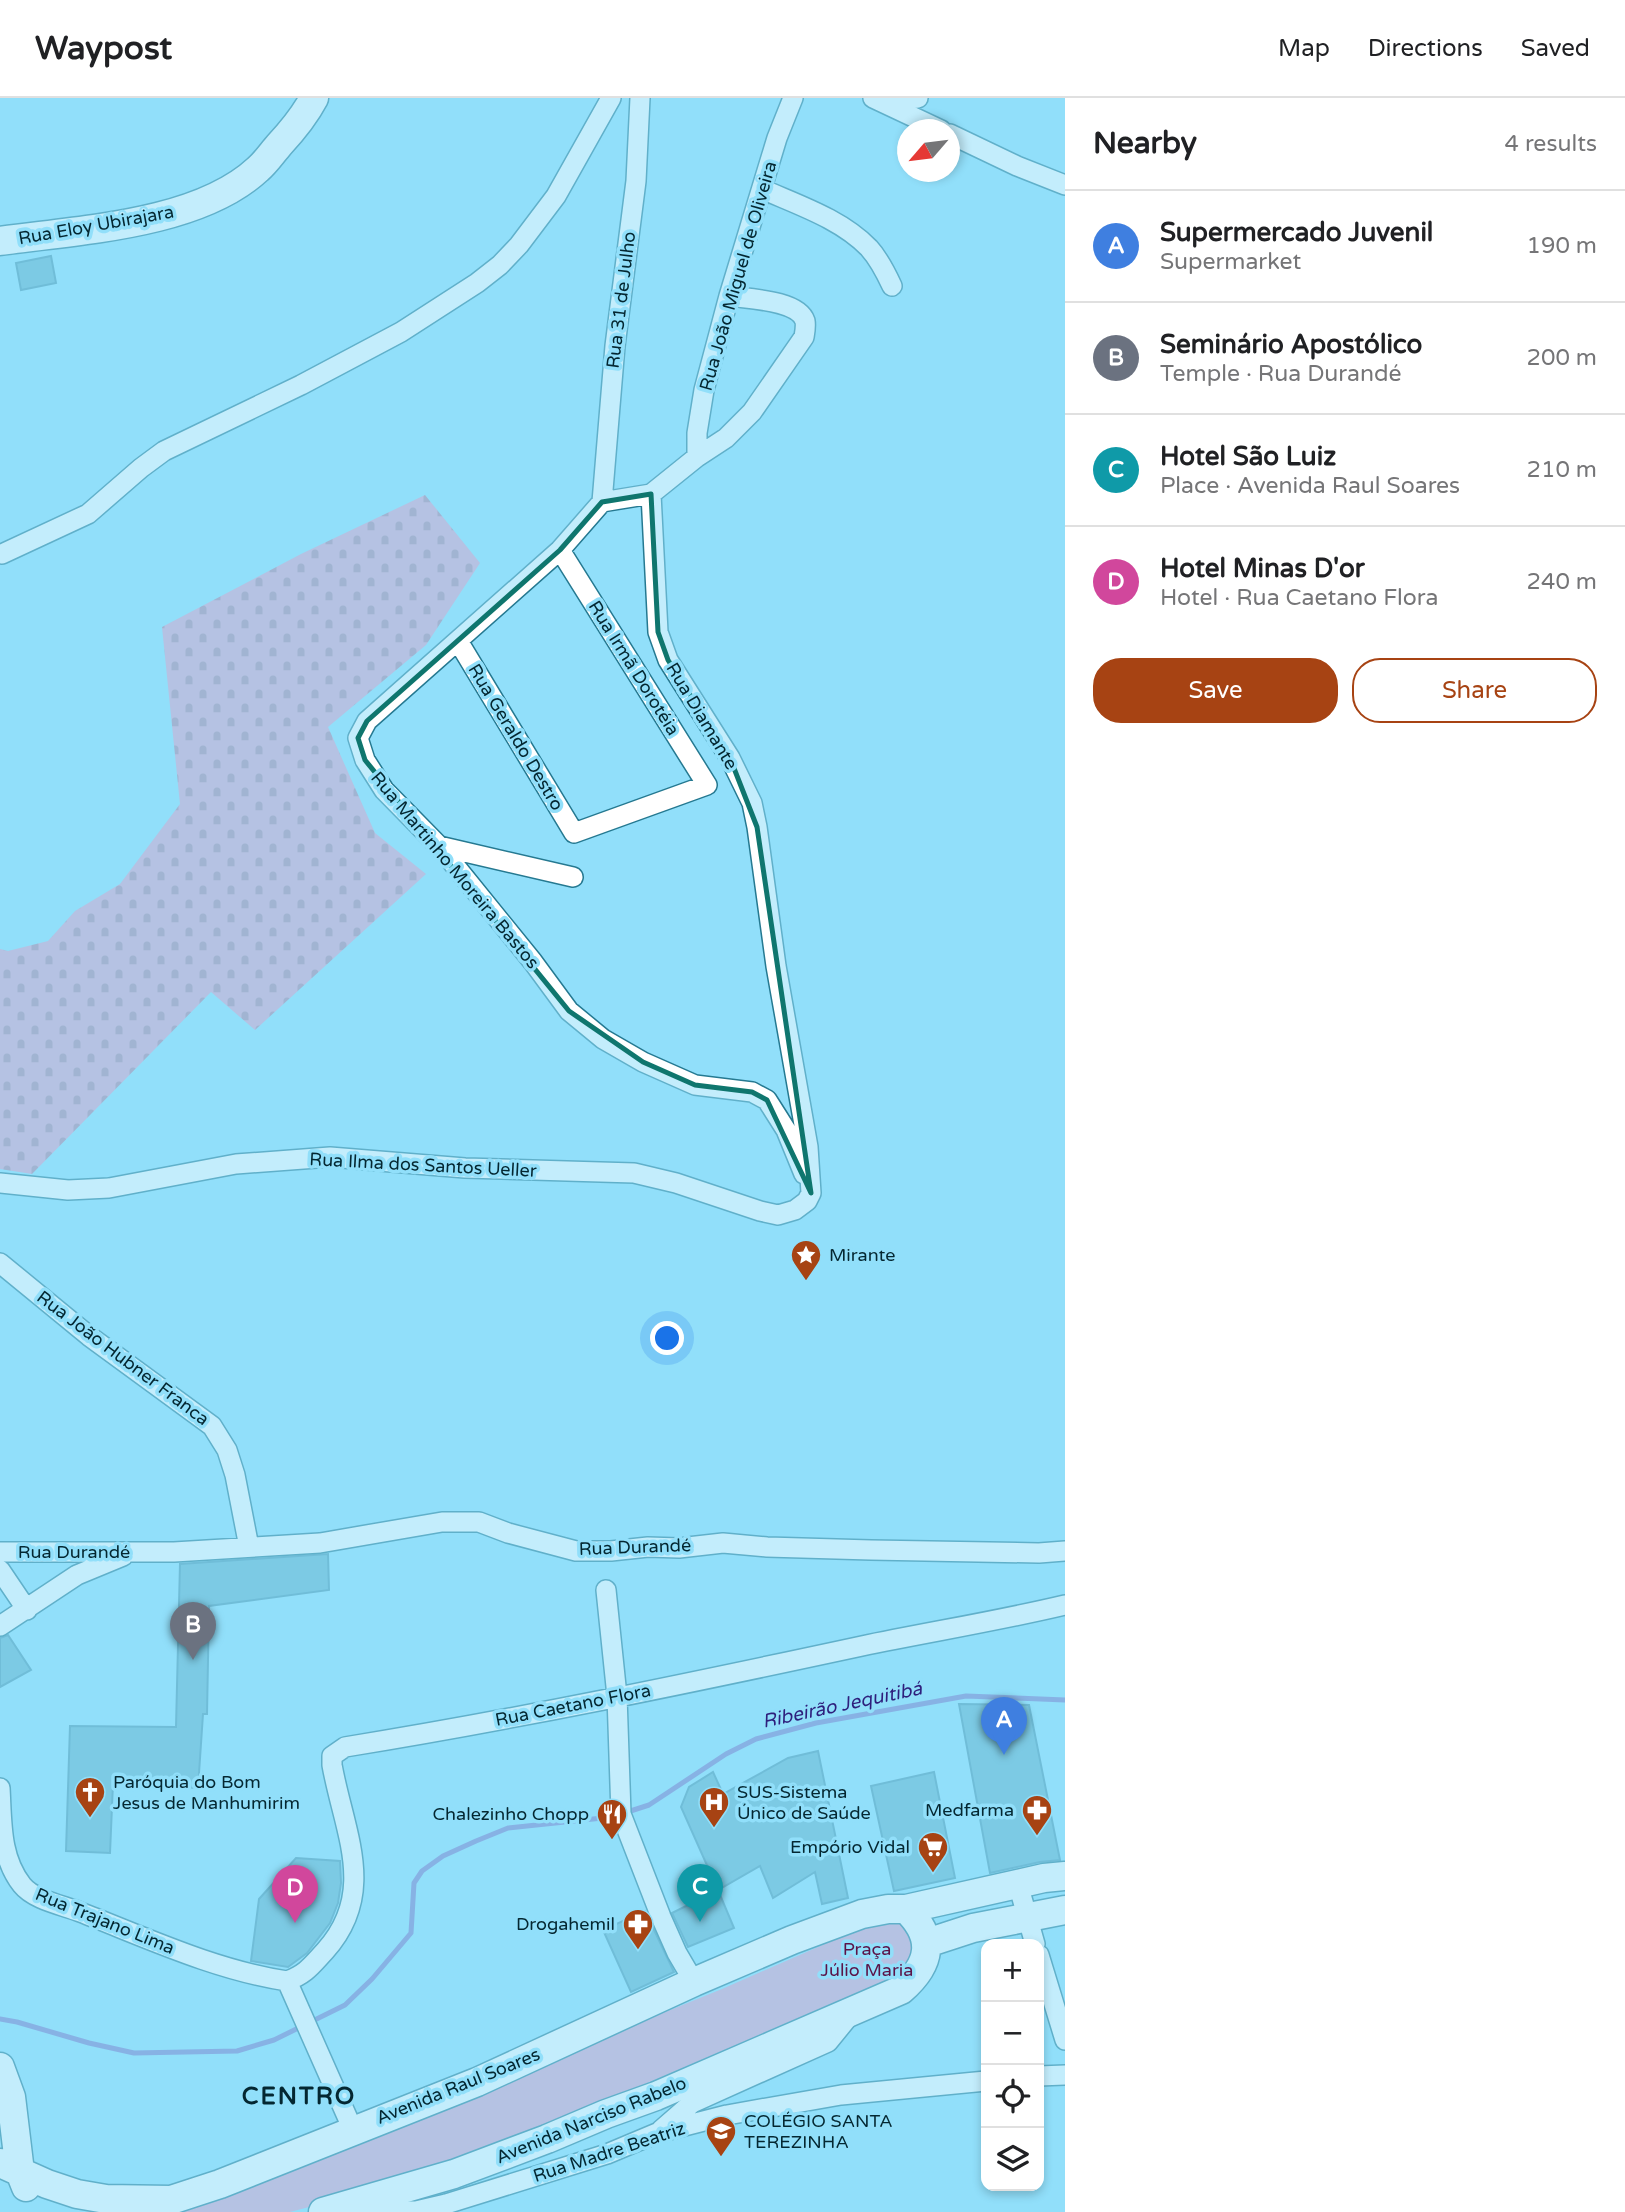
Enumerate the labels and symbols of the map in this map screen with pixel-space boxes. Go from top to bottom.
north arrow [897,119,960,182]
street label: Rua João Miguel de Oliveira [695,159,781,393]
street label: Rua Eloy Ubirajara [16,200,176,250]
street label: Rua 31 de Julho [602,230,640,370]
street label: Rua Irmã Dorotéia [584,596,684,740]
street label: Rua Diamante [661,659,743,773]
street label: Rua Geraldo Destro [464,660,569,814]
street label: Rua Martinho Moreira Bastos [366,767,544,973]
street label: Rua Ilma dos Santos Ueller [309,1148,537,1182]
place icon: Mirante [789,1238,823,1282]
place label: Mirante [829,1244,895,1266]
street label: Rua João Hubner Franca [32,1286,214,1430]
your location [650,1321,684,1355]
street label: Rua Durandé [578,1534,692,1560]
street label: Rua Durandé [18,1541,130,1563]
pin: B [170,1602,216,1660]
water label: Ribeirão Jequitibá [760,1677,925,1733]
street label: Rua Caetano Flora [493,1679,653,1731]
pin: A [981,1697,1027,1755]
place label: Paróquia do Bom Jesus de Manhumirim [113,1771,300,1814]
church icon: Paróquia do Bom Jesus de Manhumirim [73,1775,107,1819]
place label: SUS-Sistema Único de Saúde [737,1781,871,1824]
hospital icon: SUS-Sistema Único de Saúde [697,1785,731,1829]
pharmacy icon: Medfarma [1020,1793,1054,1837]
restaurant icon: Chalezinho Chopp [595,1797,629,1841]
place label: Medfarma [925,1799,1014,1821]
place label: Chalezinho Chopp [433,1803,589,1825]
supermarket icon: Empório Vidal [916,1830,950,1874]
place label: Empório Vidal [790,1836,910,1858]
pin: C [677,1864,723,1922]
pin: D [272,1865,318,1923]
street label: Rua Trajano Lima [32,1883,178,1959]
pharmacy icon: Drogahemil [621,1907,655,1951]
place label: Drogahemil [516,1913,615,1935]
park label: Praça Júlio Maria [821,1938,913,1981]
street label: Avenida Raul Soares [373,2043,543,2129]
street label: Avenida Narciso Rabelo [493,2072,689,2168]
district label: CENTRO [242,2082,356,2111]
place label: COLÉGIO SANTA TEREZINHA [744,2110,893,2153]
school or university icon: COLÉGIO SANTA TEREZINHA [704,2114,738,2158]
street label: Rua Madre Beatriz [530,2117,688,2187]

